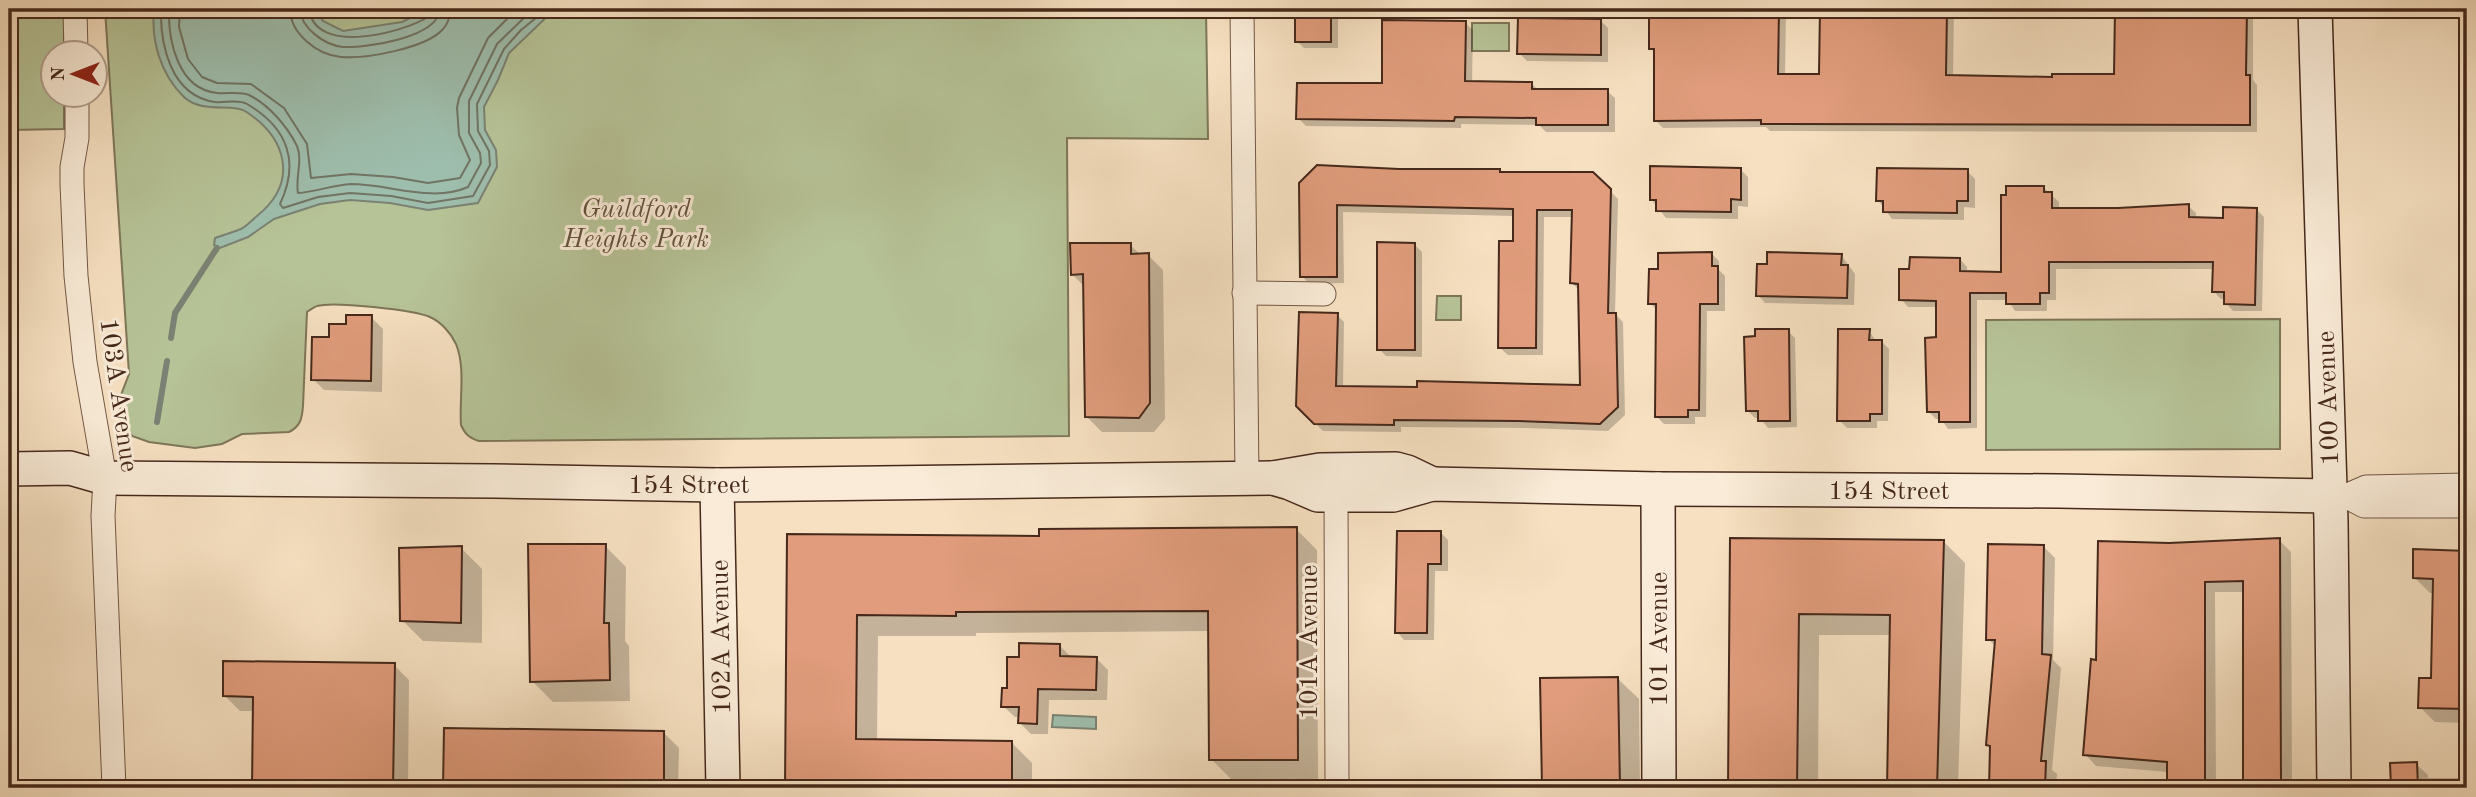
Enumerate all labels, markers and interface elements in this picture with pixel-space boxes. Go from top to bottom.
north arrow [38,38,108,108]
text: N [50,66,69,81]
park label: Guildford Heights Park [562,197,709,253]
street label: 103A Avenue [94,317,142,474]
street label: 100 Avenue [2314,330,2344,466]
street label: 154 Street [628,473,750,499]
street label: 154 Street [1828,479,1950,505]
street label: 102A Avenue [708,559,736,715]
street label: 101A Avenue [1297,565,1323,719]
street label: 101 Avenue [1647,571,1673,707]

